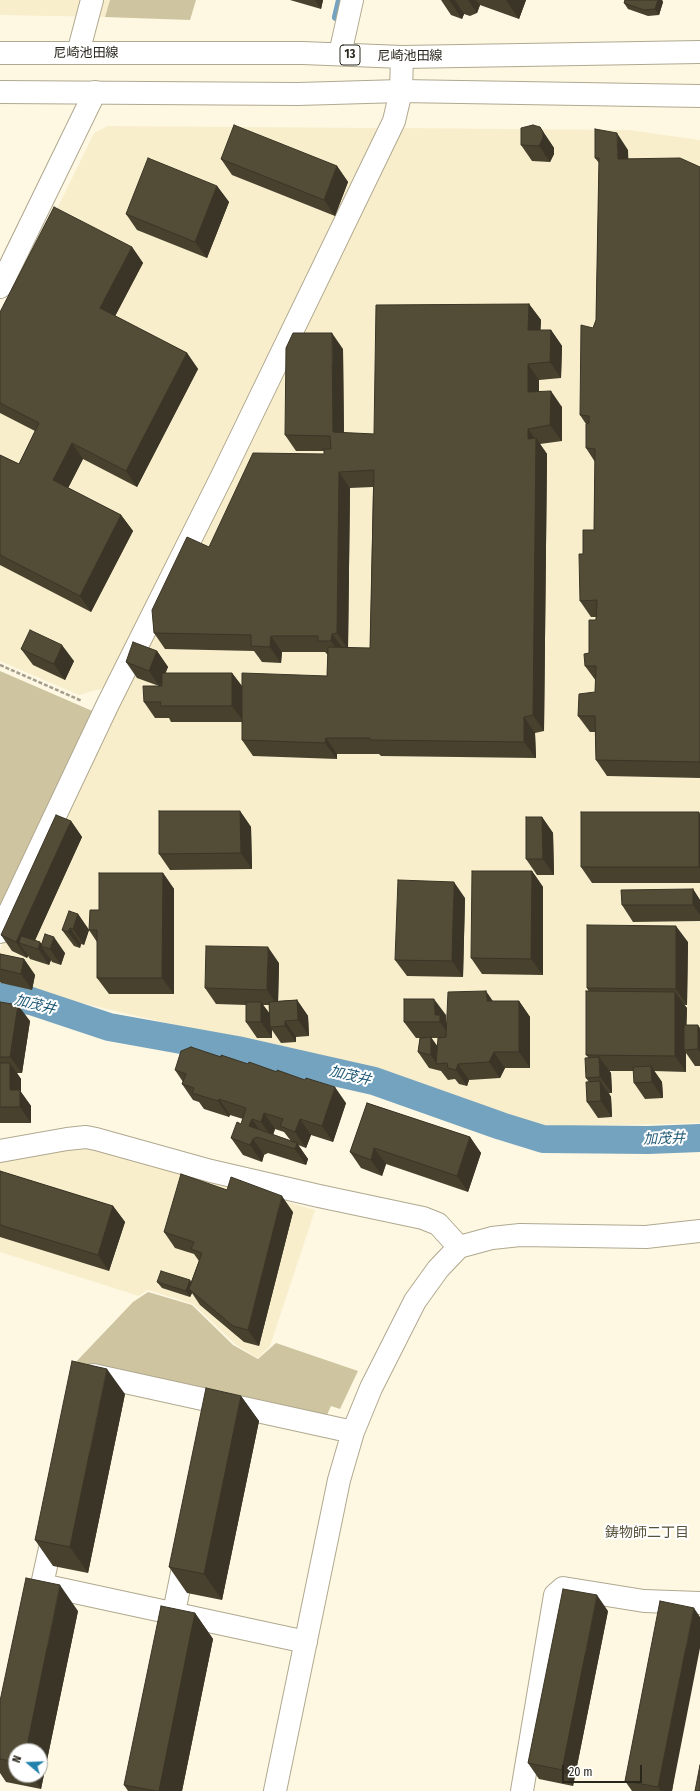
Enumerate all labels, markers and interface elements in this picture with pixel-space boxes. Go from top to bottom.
street label: 尼崎池田線 [54,45,118,61]
road number: 13 [340,45,360,65]
street label: 尼崎池田線 [378,48,442,64]
water label: 加茂井 [13,992,57,1018]
water label: 加茂井 [328,1063,372,1089]
water label: 加茂井 [643,1130,685,1148]
district label: 鋳物師二丁目 [605,1525,689,1541]
north arrow [8,1743,48,1783]
text: N [10,1754,24,1764]
scale bar [564,1757,644,1783]
text: 20 m [569,1765,593,1779]

